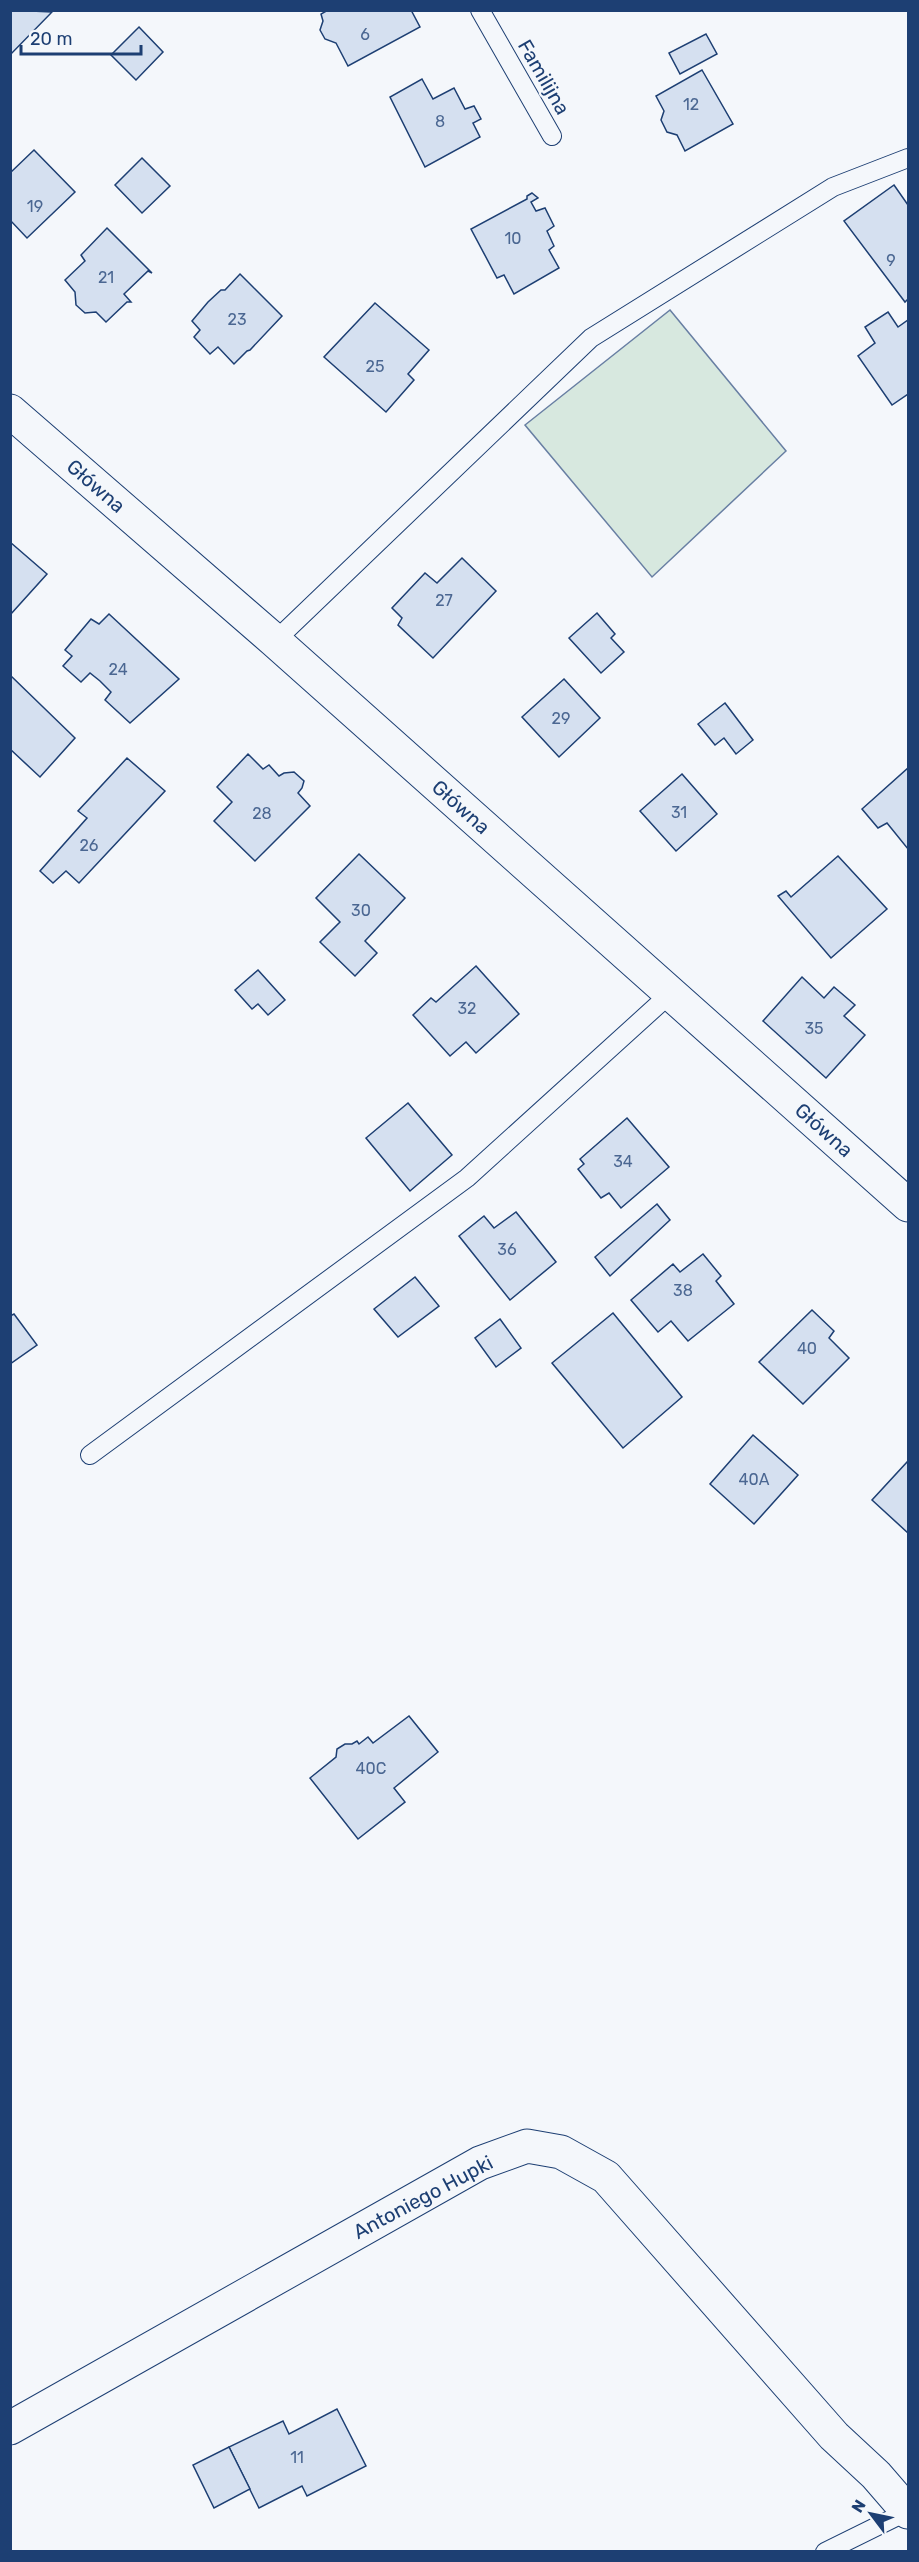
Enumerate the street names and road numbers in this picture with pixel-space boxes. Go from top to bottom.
street label: Familijna [513,35,575,119]
street label: Główna [62,454,130,518]
street label: Główna [427,775,495,839]
street label: Główna [790,1098,858,1162]
street label: Antoniego Hupki [349,2150,497,2244]

